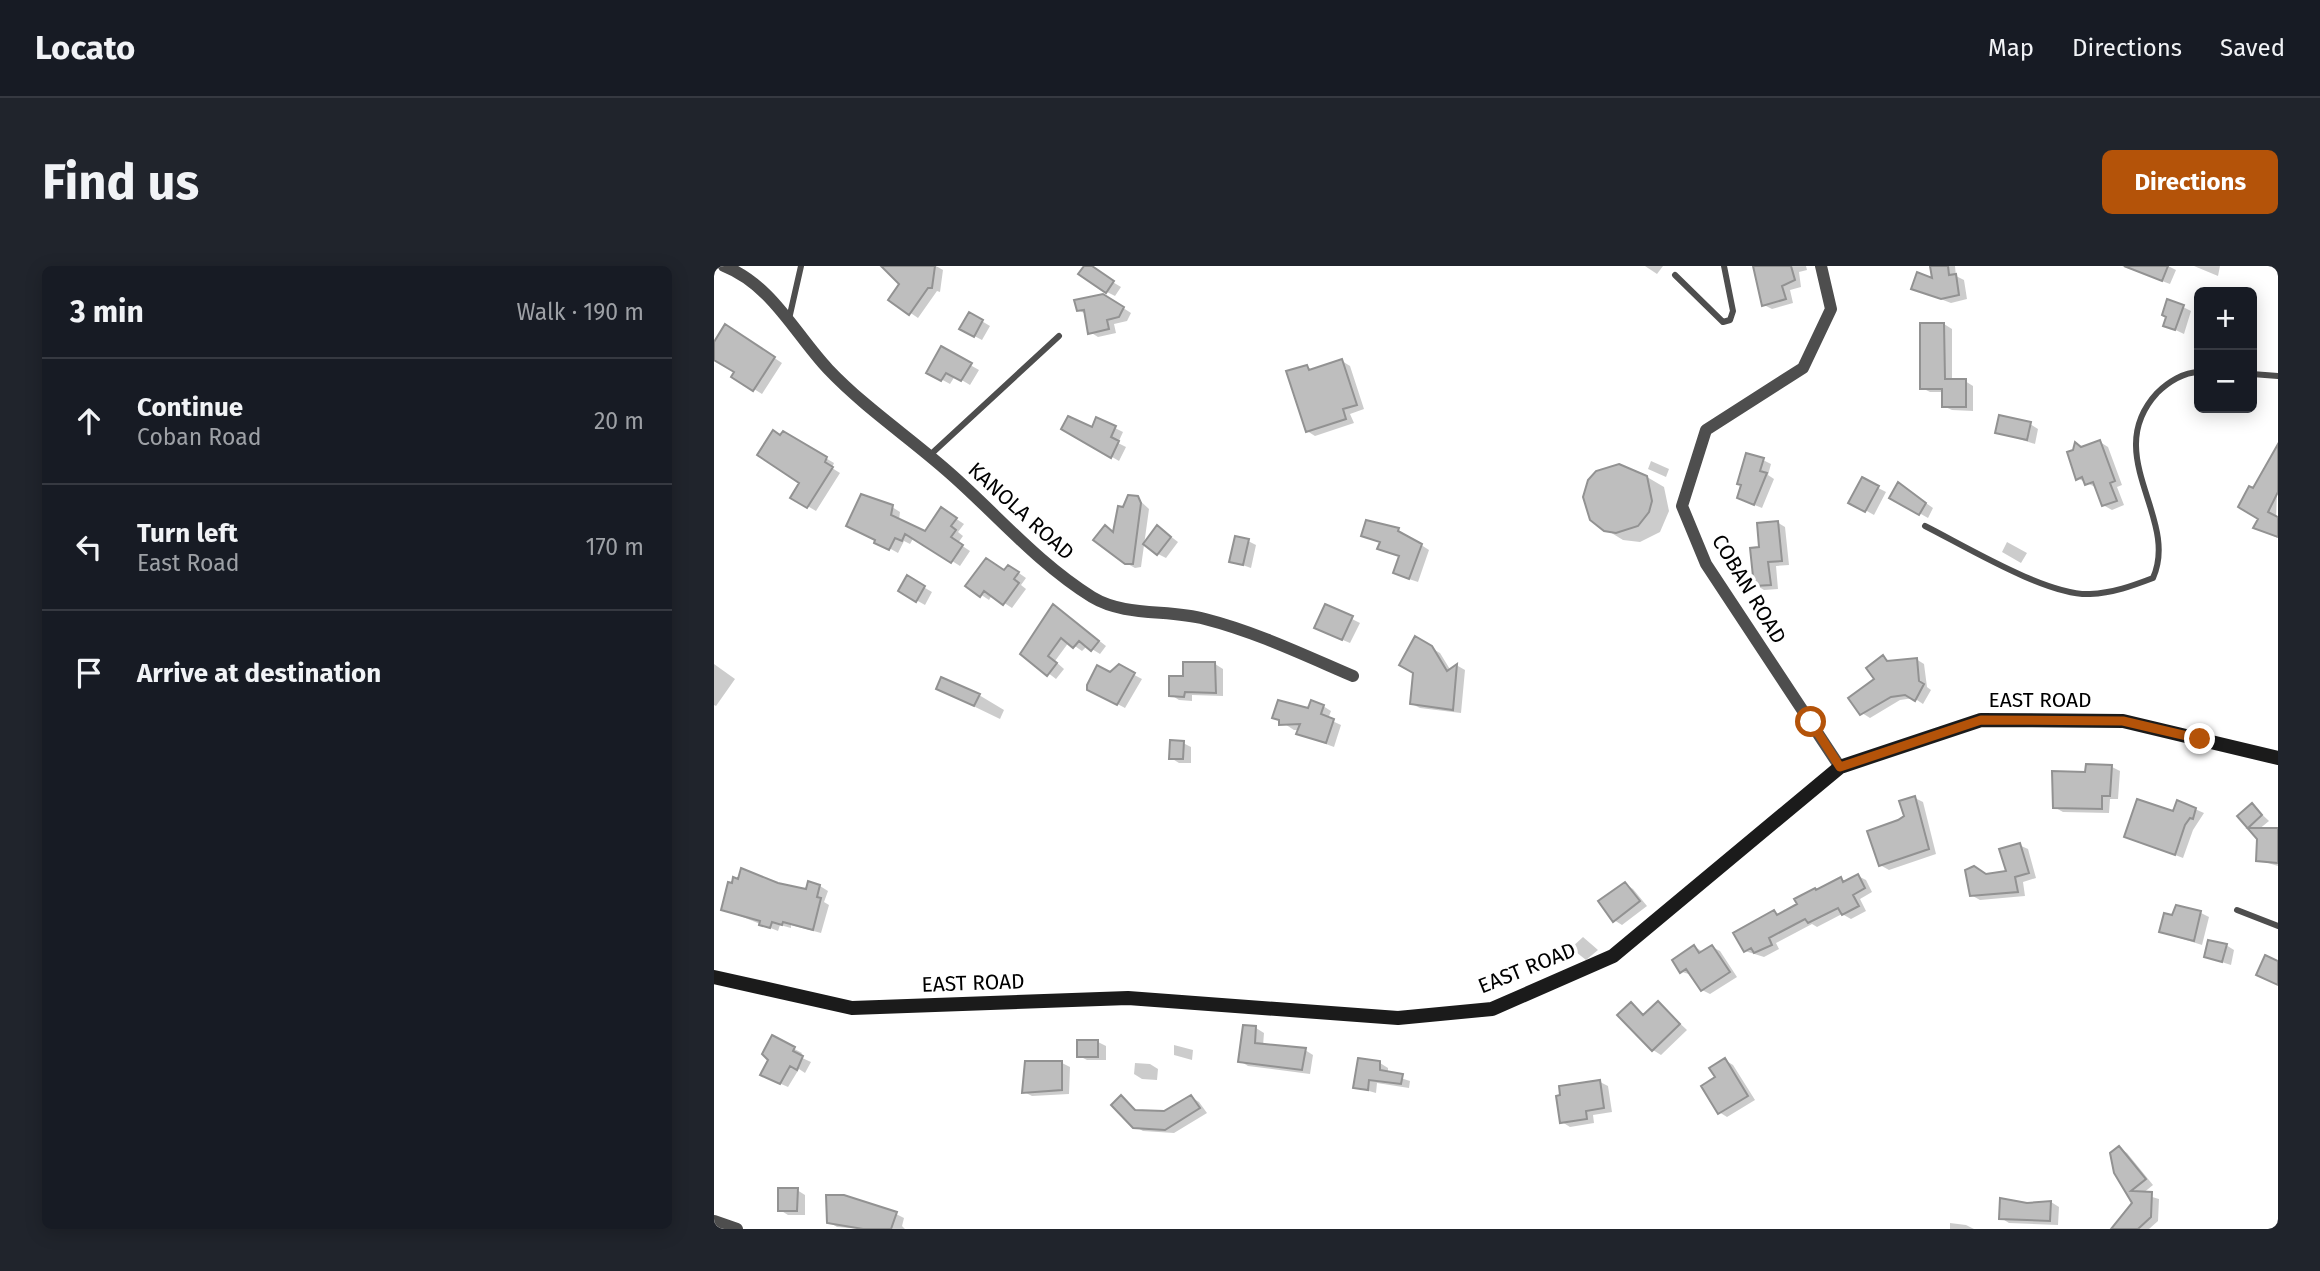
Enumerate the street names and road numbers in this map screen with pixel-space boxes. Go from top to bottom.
street label: KANOLA ROAD [963,457,1079,565]
street label: COBAN ROAD [1706,530,1792,648]
street label: EAST ROAD [1988,687,2092,713]
street label: EAST ROAD [1474,937,1580,999]
street label: EAST ROAD [921,968,1025,998]

